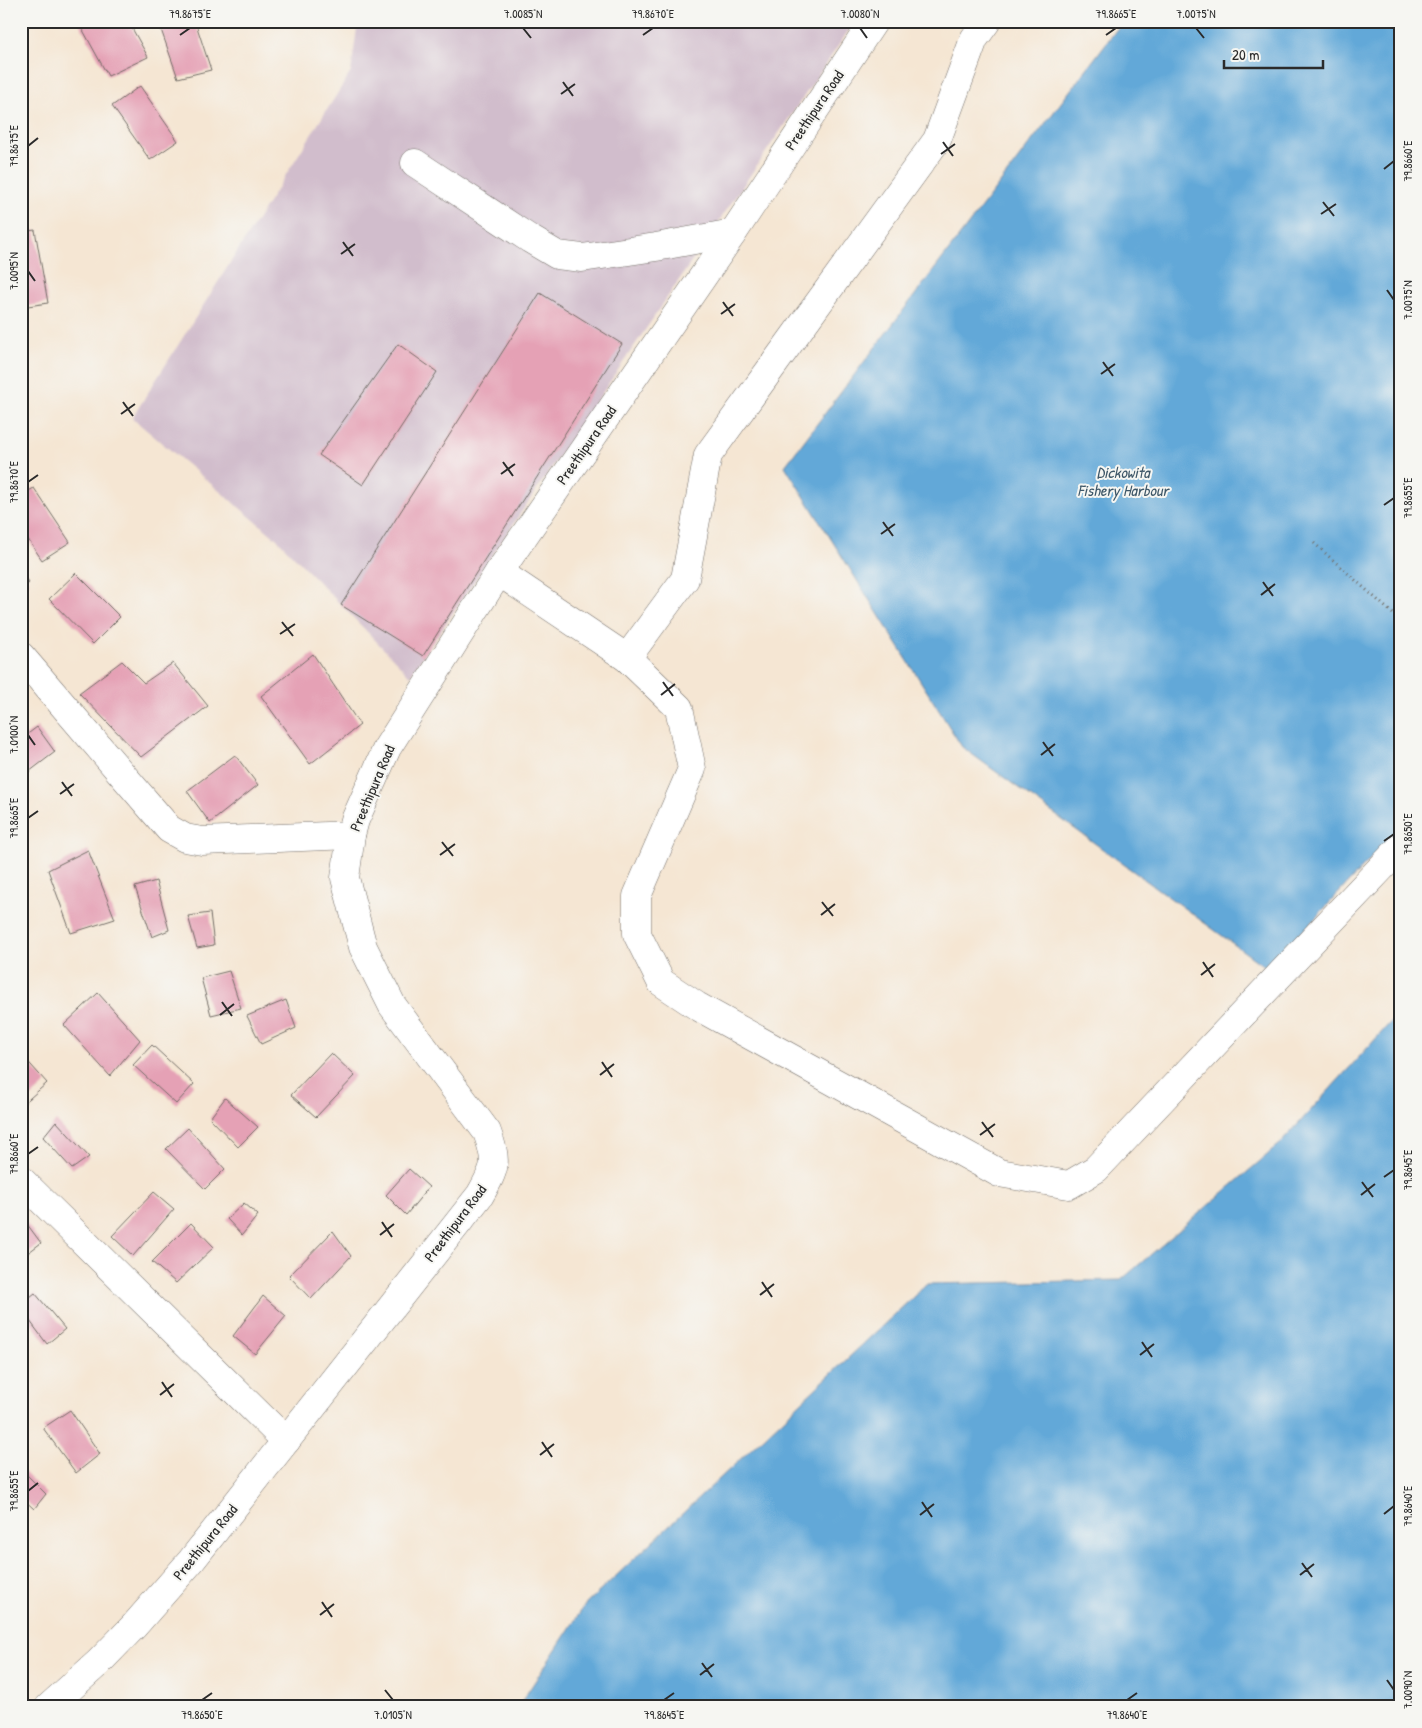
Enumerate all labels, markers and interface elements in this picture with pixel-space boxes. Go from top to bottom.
text: 79.8675°E [169,5,212,22]
text: 7.0085°N [504,5,542,22]
text: 79.8670°E [632,5,675,22]
text: 7.0080°N [840,5,880,22]
text: 79.8665°E [1096,5,1137,22]
text: 7.0075°N [1176,5,1216,22]
scale bar [1224,38,1323,70]
text: 20 m [1232,44,1259,65]
street label: Preethipura Road [780,66,848,154]
text: 79.8675°E [5,124,22,167]
text: 79.8660°E [1399,140,1416,182]
text: 7.0095°N [5,252,22,290]
text: 7.0075°N [1399,280,1416,320]
street label: Preethipura Road [551,401,621,489]
text: 79.8670°E [5,460,22,503]
water label: Dickowita Fishery Harbour [1078,461,1170,501]
text: 79.8655°E [1399,477,1416,519]
text: 7.0100°N [5,716,22,754]
street label: Preethipura Road [344,741,400,834]
text: 79.8665°E [5,797,22,838]
text: 79.8650°E [1399,813,1416,855]
text: 79.8660°E [5,1133,22,1175]
text: 79.8645°E [1399,1149,1416,1190]
street label: Preethipura Road [419,1180,491,1266]
text: 79.8655°E [5,1470,22,1512]
text: 79.8640°E [1399,1485,1416,1526]
street label: Preethipura Road [168,1500,242,1584]
text: 7.0090°N [1399,1671,1416,1709]
text: 79.8650°E [181,1706,223,1723]
text: 7.0105°N [374,1706,412,1723]
text: 79.8645°E [644,1706,685,1723]
text: 79.8640°E [1107,1706,1148,1723]

